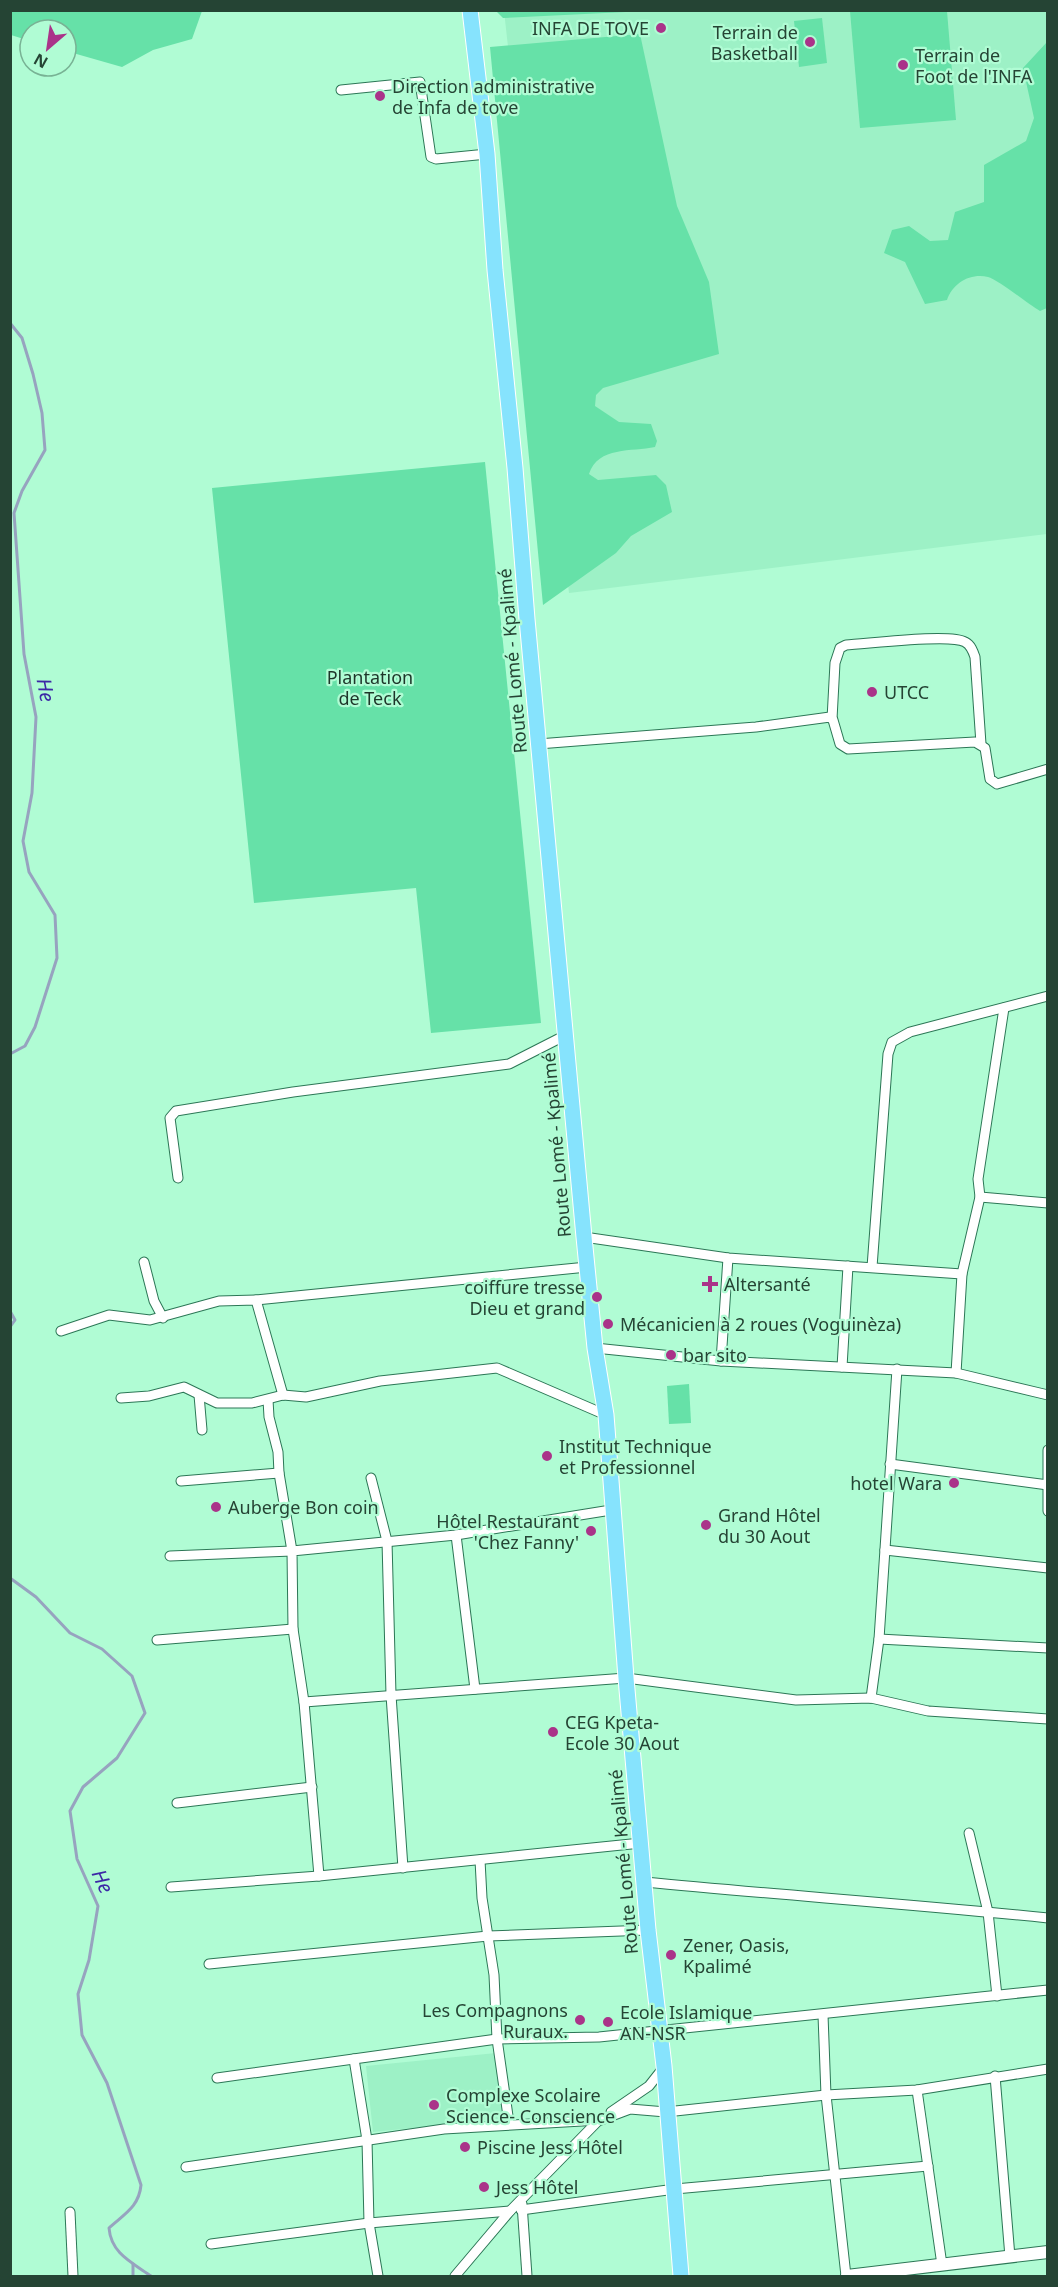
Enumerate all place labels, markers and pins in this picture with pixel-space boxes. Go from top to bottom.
place label: INFA DE TOVE [532,16,649,40]
place label: Terrain de Basketball [711,20,798,65]
marker: INFA DE TOVE [654,21,668,35]
marker: Terrain de Basketball [803,35,817,49]
place label: Terrain de Foot de l'INFA [915,43,1033,88]
marker: Terrain de Foot de l'INFA [896,58,910,72]
place label: Direction administrative de Infa de tove [392,74,595,119]
marker: Direction administrative de Infa de tove [373,89,387,103]
place label: UTCC [884,680,929,704]
marker: UTCC [865,685,879,699]
place label: Altersanté [724,1272,811,1296]
place label: coiffure tresse Dieu et grand [464,1275,585,1320]
marker: Altersanté [701,1275,719,1293]
marker: coiffure tresse Dieu et grand [590,1290,604,1304]
place label: Mécanicien à 2 roues (Voguinèza) [620,1312,901,1336]
marker: Mécanicien à 2 roues (Voguinèza) [601,1317,615,1331]
place label: bar sito [683,1343,747,1367]
marker: bar sito [664,1348,678,1362]
place label: Institut Technique et Professionnel [559,1434,712,1479]
marker: Institut Technique et Professionnel [540,1449,554,1463]
place label: hotel Wara [850,1471,942,1495]
marker: hotel Wara [947,1476,961,1490]
place label: Auberge Bon coin [228,1495,379,1519]
marker: Auberge Bon coin [209,1500,223,1514]
place label: Grand Hôtel du 30 Aout [718,1503,821,1548]
place label: Hôtel Restaurant 'Chez Fanny' [436,1509,579,1554]
marker: Grand Hôtel du 30 Aout [699,1518,713,1532]
marker: Hôtel Restaurant 'Chez Fanny' [584,1524,598,1538]
place label: CEG Kpeta- Ecole 30 Aout [565,1710,680,1755]
marker: CEG Kpeta- Ecole 30 Aout [546,1725,560,1739]
place label: Zener, Oasis, Kpalimé [683,1933,790,1978]
marker: Zener, Oasis, Kpalimé [664,1948,678,1962]
place label: Les Compagnons Ruraux. [422,1998,568,2043]
place label: Ecole Islamique AN-NSR [620,2000,752,2045]
marker: Les Compagnons Ruraux. [573,2013,587,2027]
marker: Ecole Islamique AN-NSR [601,2015,615,2029]
place label: Complexe Scolaire Science- Conscience [446,2083,615,2128]
marker: Complexe Scolaire Science- Conscience [427,2098,441,2112]
place label: Piscine Jess Hôtel [477,2135,623,2159]
marker: Piscine Jess Hôtel [458,2140,472,2154]
place label: Jess Hôtel [494,2175,579,2199]
marker: Jess Hôtel [477,2180,491,2194]

